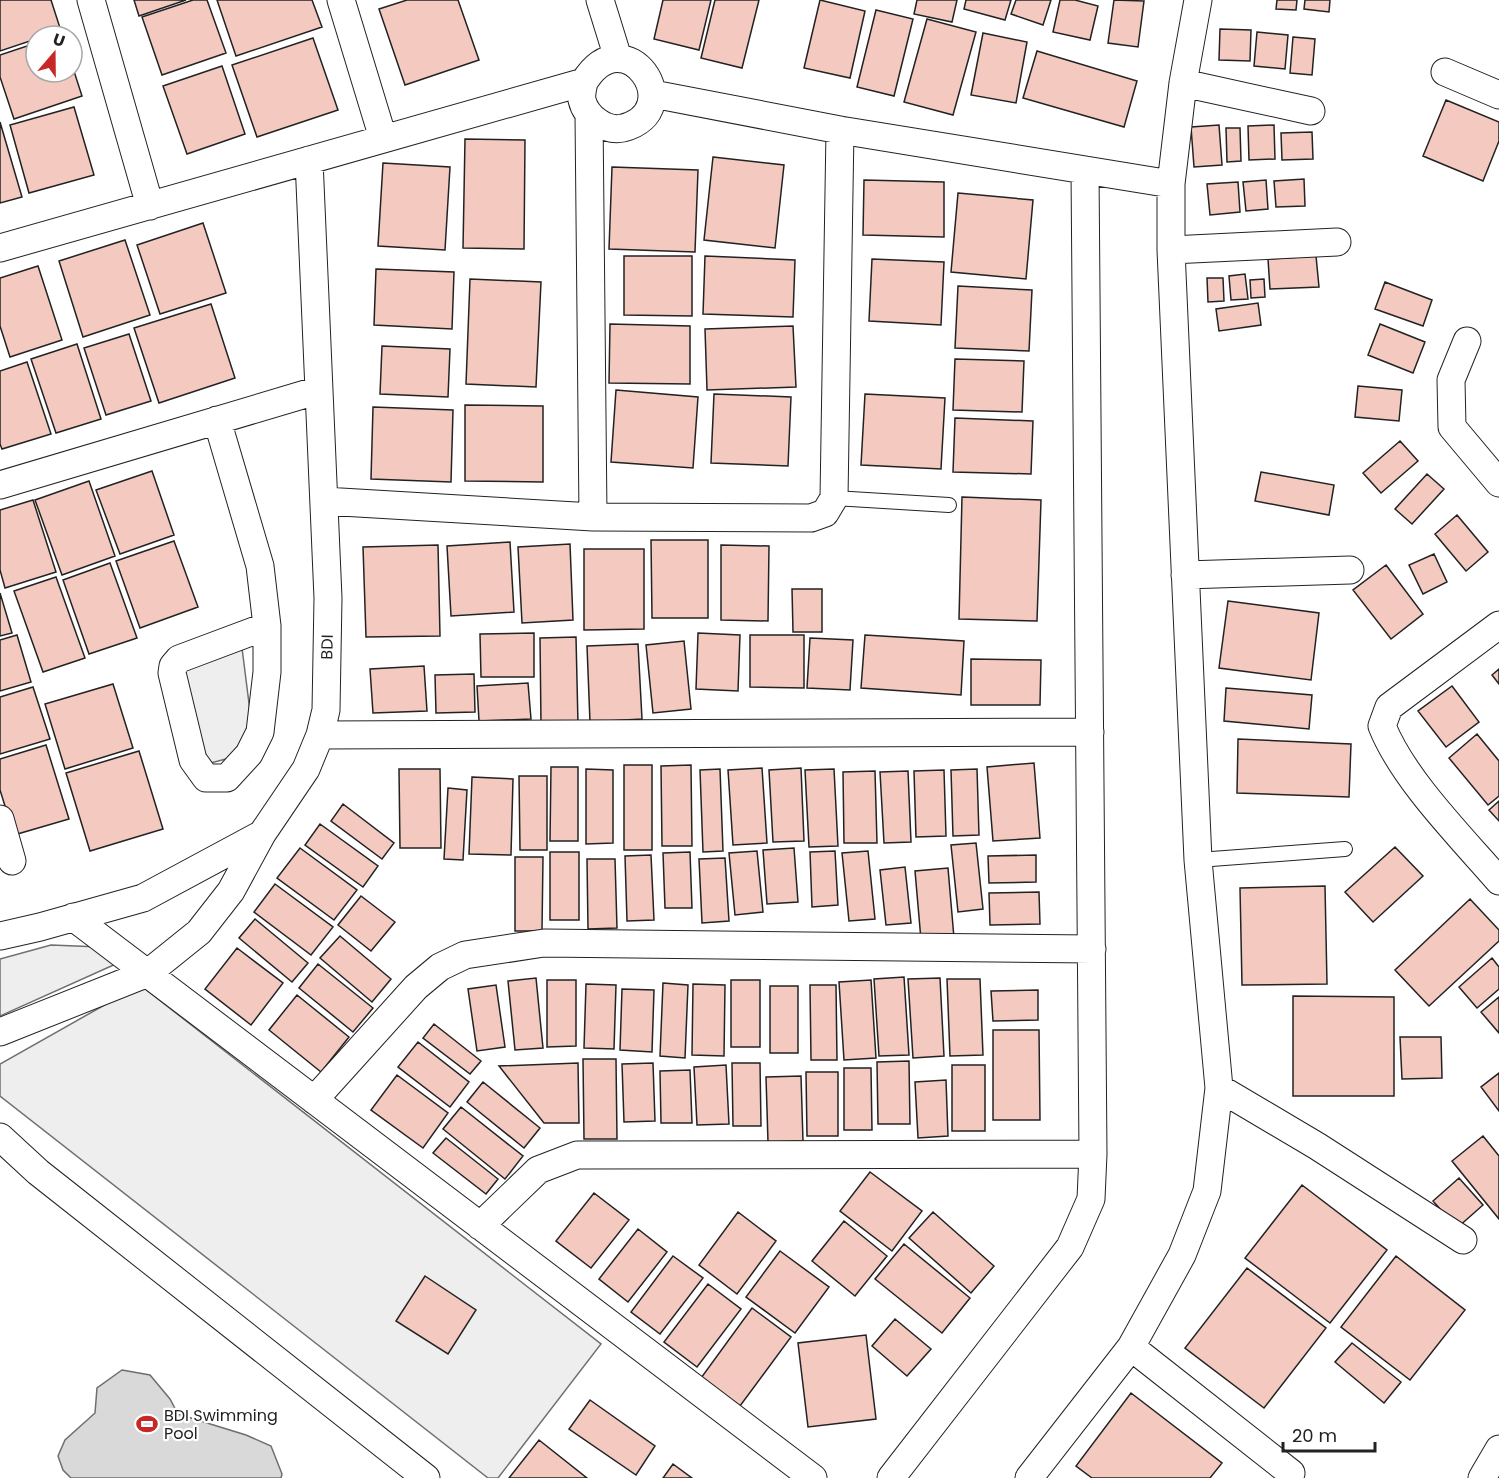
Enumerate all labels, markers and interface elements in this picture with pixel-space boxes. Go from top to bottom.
north arrow [24,24,84,84]
text: U [50,28,68,53]
street label: BDI [315,634,339,660]
place label: BDI Swimming Pool [164,1404,278,1445]
sports icon: BDI Swimming Pool [135,1412,159,1436]
scale bar [1283,1415,1374,1453]
text: 20 m [1292,1423,1337,1448]

